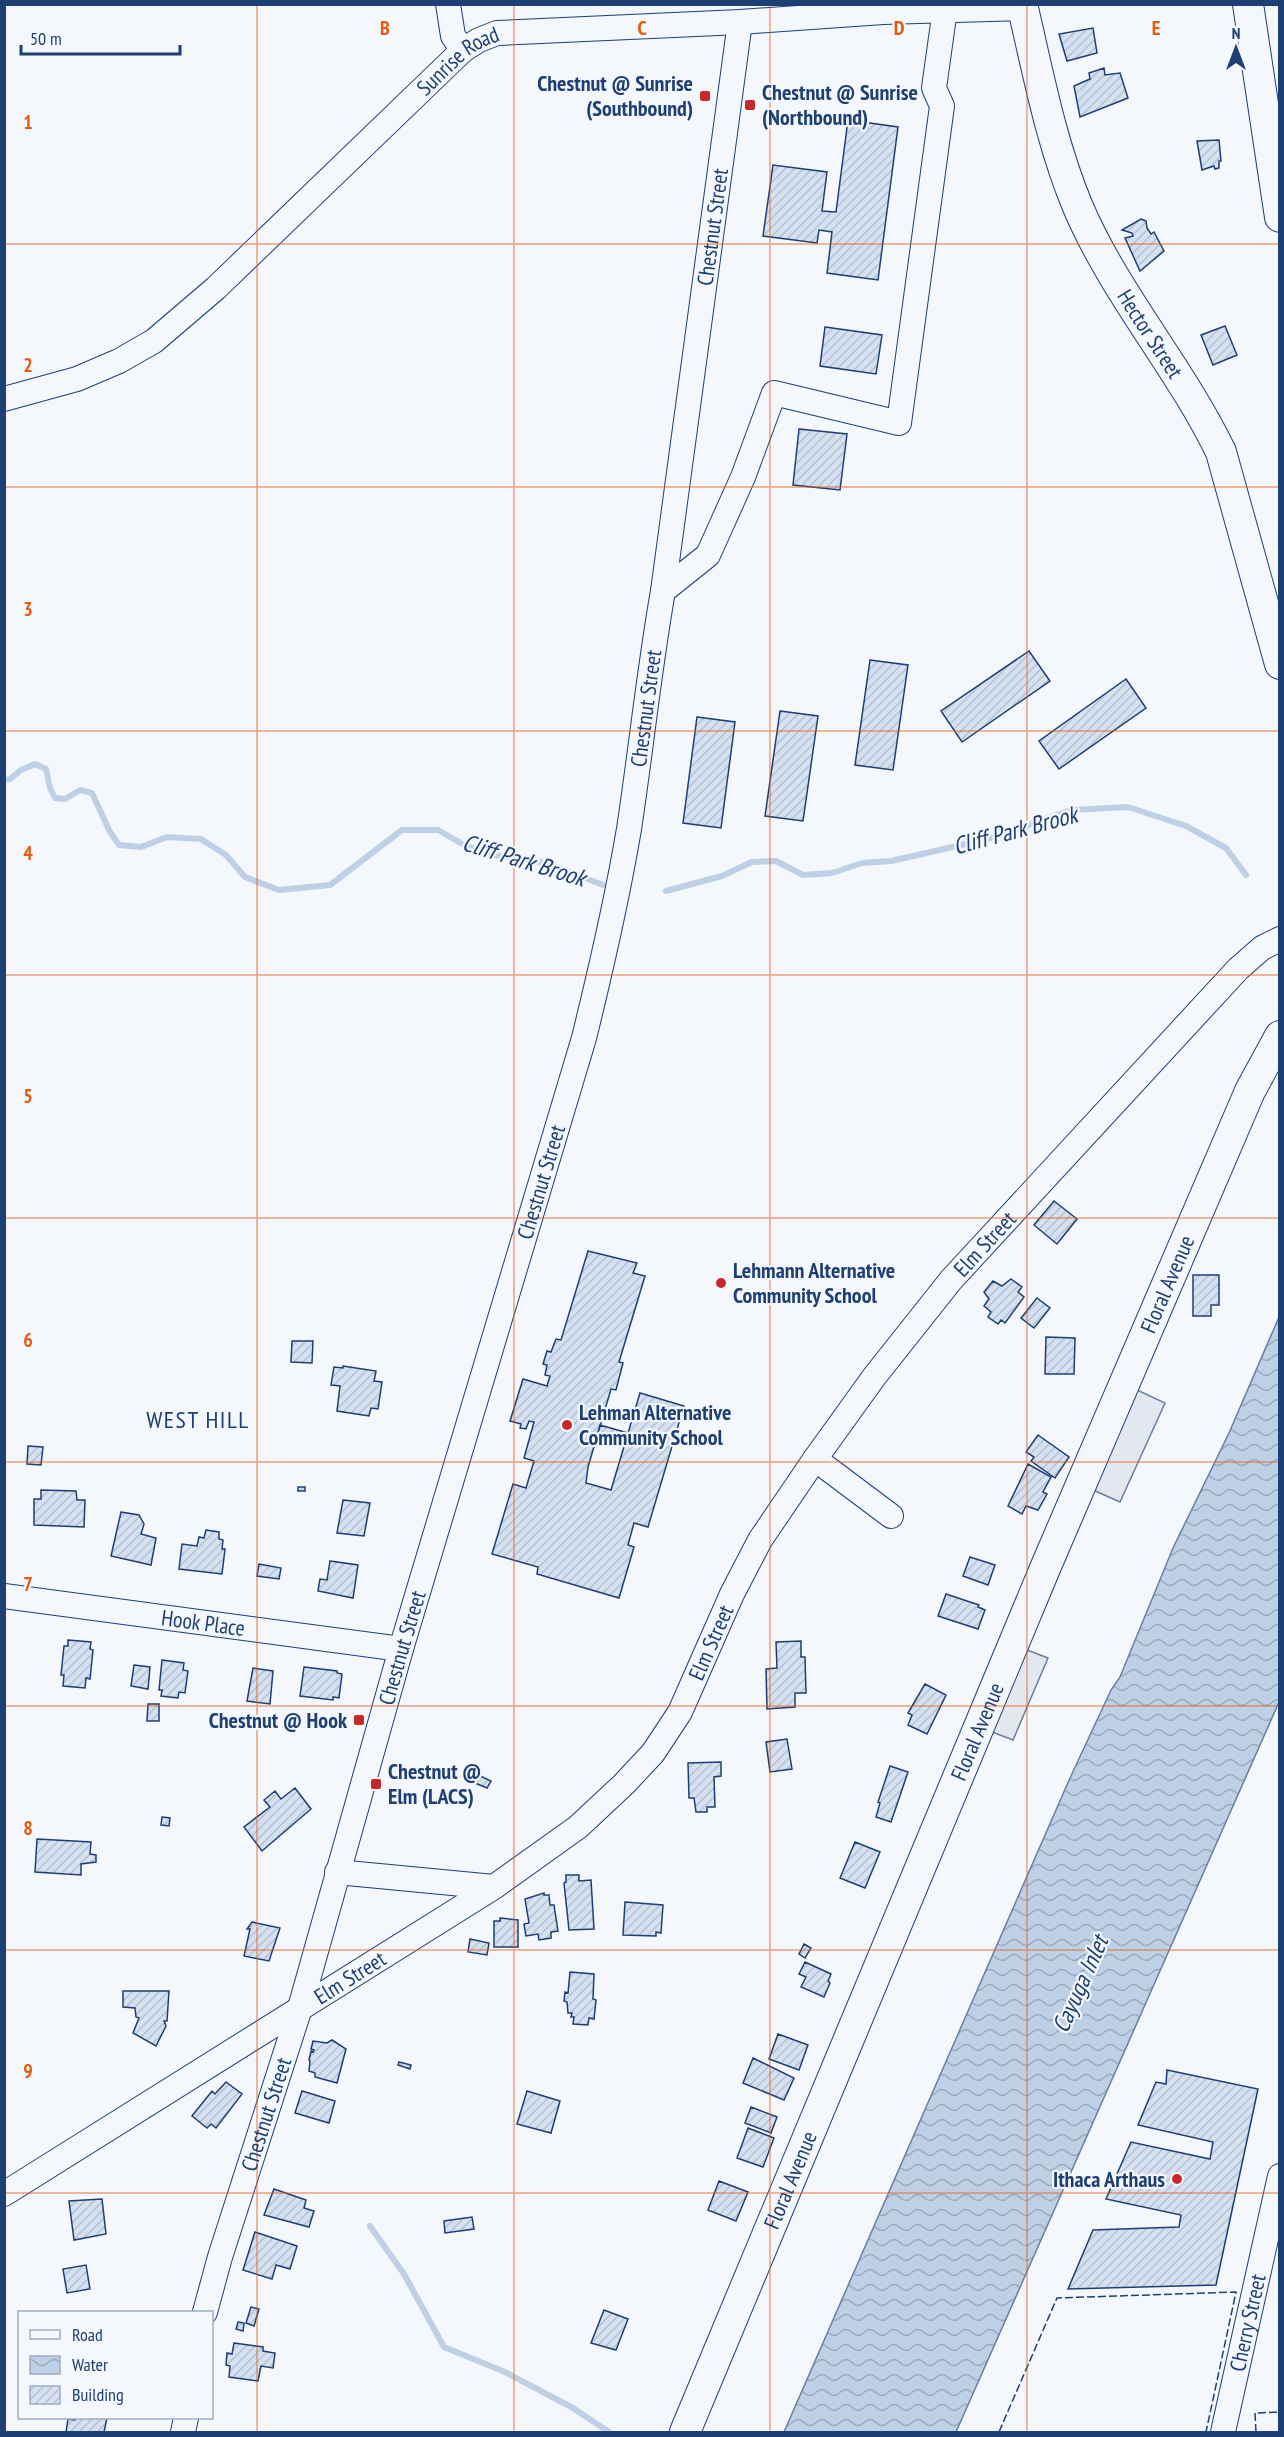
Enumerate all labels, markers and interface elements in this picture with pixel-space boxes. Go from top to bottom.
text: B [380,15,390,41]
text: C [637,15,647,41]
text: D [894,15,905,41]
text: E [1152,15,1160,41]
scale bar [21,18,180,56]
north arrow [1206,18,1266,78]
street label: Sunrise Road [411,20,503,101]
text: N [1232,23,1240,43]
text: 50 m [30,27,62,50]
place label: Chestnut @ Sunrise (Southbound) [537,69,693,122]
place label: Chestnut @ Sunrise (Northbound) [762,78,918,131]
marker: Chestnut @ Sunrise (Southbound) [698,89,712,103]
marker: Chestnut @ Sunrise (Northbound) [743,98,757,112]
text: 1 [23,109,33,135]
street label: Chestnut Street [690,167,734,287]
street label: Hector Street [1111,284,1189,383]
text: 2 [23,352,33,378]
text: 3 [23,596,33,622]
street label: Chestnut Street [624,648,667,769]
water label: Cliff Park Brook [949,798,1083,861]
water label: Cliff Park Brook [459,827,592,894]
text: 4 [23,840,33,866]
text: 5 [23,1083,33,1109]
street label: Chestnut Street [511,1121,571,1242]
street label: Elm Street [947,1205,1022,1282]
street label: Floral Avenue [1134,1231,1200,1337]
place label: Lehmann Alternative Community School [733,1256,895,1309]
marker: Lehmann Alternative Community School [714,1276,728,1290]
text: 6 [23,1327,33,1353]
place label: Lehman Alternative Community School [579,1398,731,1451]
district label: WEST HILL [146,1404,250,1435]
marker: Lehman Alternative Community School [560,1418,574,1432]
text: 7 [23,1571,33,1597]
street label: Chestnut Street [372,1587,432,1708]
street label: Elm Street [682,1601,739,1684]
street label: Hook Place [160,1603,247,1642]
street label: Floral Avenue [944,1678,1010,1785]
place label: Chestnut @ Hook [209,1706,348,1734]
marker: Chestnut @ Hook [352,1713,366,1727]
place label: Chestnut @ Elm (LACS) [388,1757,481,1810]
marker: Chestnut @ Elm (LACS) [369,1777,383,1791]
text: 8 [23,1815,33,1841]
water label: Cayuga Inlet [1045,1928,1116,2037]
street label: Elm Street [309,1944,391,2010]
street label: Chestnut Street [235,2054,297,2175]
text: 9 [23,2058,33,2084]
street label: Floral Avenue [757,2127,823,2233]
place label: Ithaca Arthaus [1053,2165,1165,2193]
marker: Ithaca Arthaus [1170,2172,1184,2186]
street label: Cherry Street [1223,2271,1272,2374]
legend [18,2311,213,2419]
text: Road [72,2323,103,2346]
text: Water [72,2353,108,2376]
text: Building [72,2383,124,2406]

